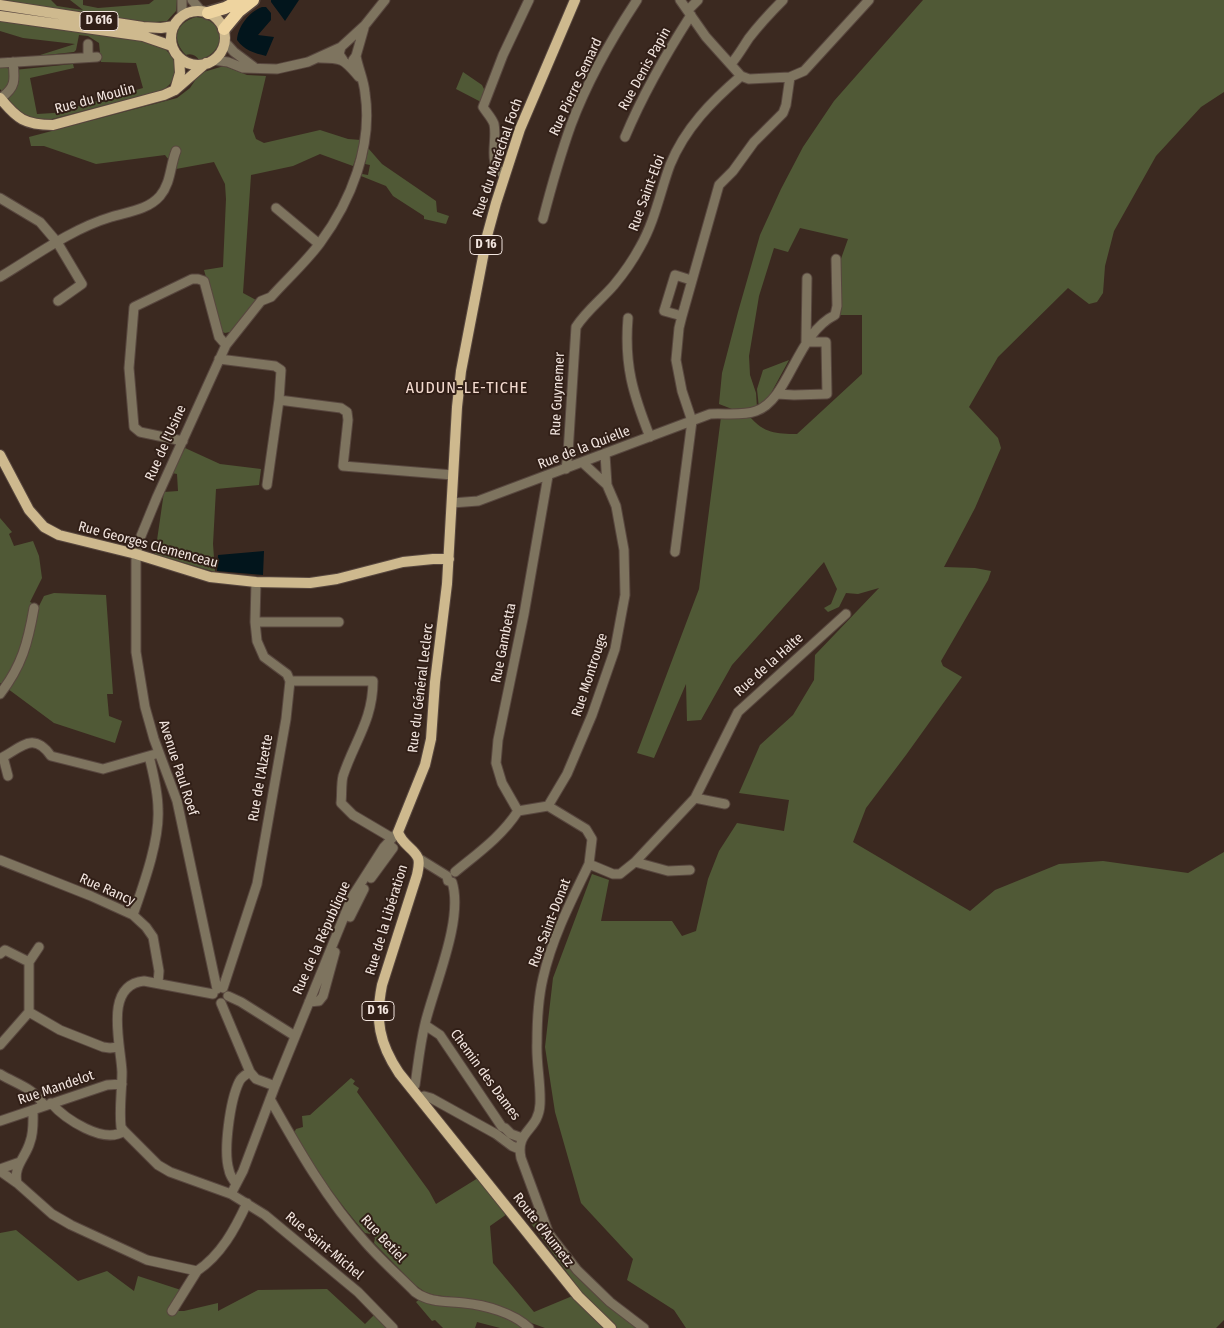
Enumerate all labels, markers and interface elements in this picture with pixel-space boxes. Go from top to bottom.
road number: D 616 [80,12,118,30]
street label: Rue Denis Papin [615,25,675,113]
street label: Rue Pierre Semard [546,35,606,139]
street label: Rue du Moulin [53,80,137,118]
street label: Rue du Maréchal Foch [470,96,526,220]
street label: Rue Saint-Eloi [625,153,669,233]
road number: D 16 [470,236,502,254]
street label: Rue Guynemer [547,352,569,436]
district label: AUDUN-LE-TICHE [404,379,530,399]
street label: Rue de l'Usine [142,403,190,483]
street label: Rue de la Quielle [536,423,632,473]
street label: Rue Georges Clemenceau [76,518,220,572]
street label: Rue Gambetta [488,602,520,684]
street label: Rue du Général Leclerc [405,622,437,754]
street label: Rue de la Halte [731,630,807,700]
street label: Rue Montrouge [569,631,611,719]
street label: Avenue Paul Roef [155,718,201,818]
street label: Rue de l'Alzette [245,733,277,823]
street label: Rue de la Libération [362,863,412,977]
street label: Rue Rancy [77,870,137,910]
street label: Rue Saint-Donat [525,876,575,970]
street label: Rue de la République [289,879,355,997]
road number: D 16 [362,1001,394,1020]
street label: Chemin des Dames [446,1026,524,1124]
street label: Rue Mandelot [16,1067,96,1109]
street label: Route d'Aumetz [509,1190,577,1270]
street label: Rue Saint-Michel [282,1209,366,1283]
street label: Rue Betiel [357,1212,409,1266]

